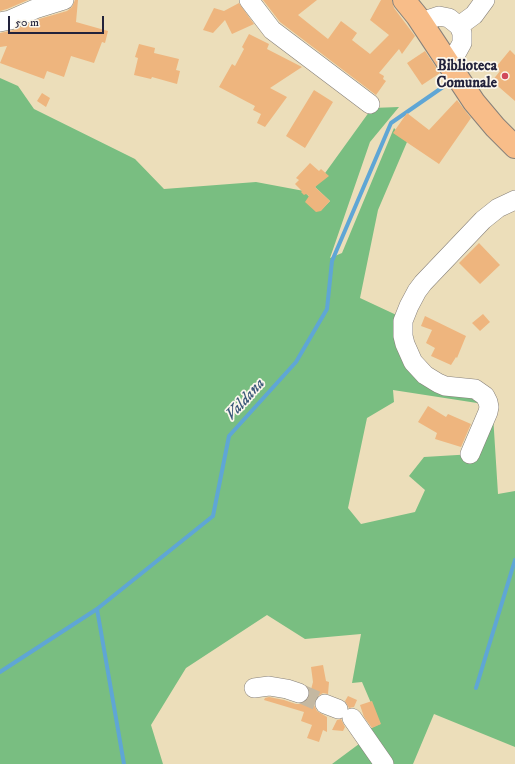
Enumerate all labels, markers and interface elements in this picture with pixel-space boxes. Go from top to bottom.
scale bar [10,8,106,34]
text: 50 m [15,15,39,30]
place label: Biblioteca Comunale [436,58,497,93]
marker: Biblioteca Comunale [500,71,510,81]
water label: Valdana [222,375,270,425]

